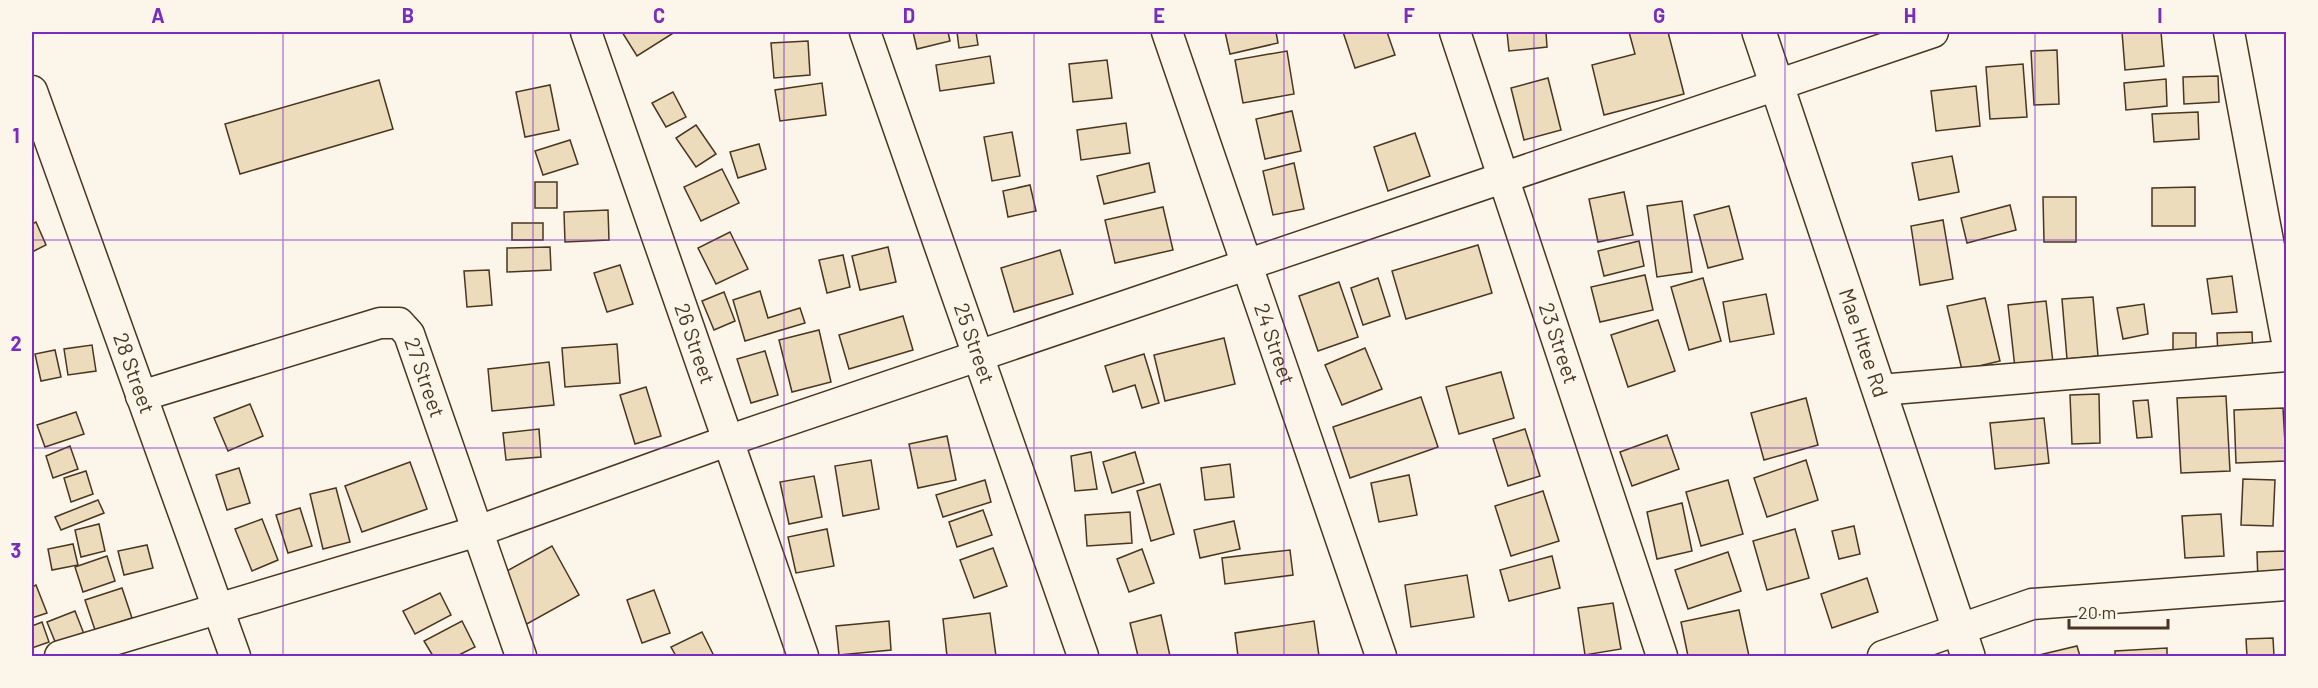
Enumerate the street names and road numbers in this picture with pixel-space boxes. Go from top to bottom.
street label: Mae Htee Rd [1835,285,1894,400]
street label: 25 Street [950,299,1001,387]
street label: 23 Street [1535,299,1585,386]
street label: 26 Street [670,300,721,387]
street label: 24 Street [1250,300,1301,388]
street label: 28 Street [109,329,161,416]
street label: 27 Street [400,334,451,420]

